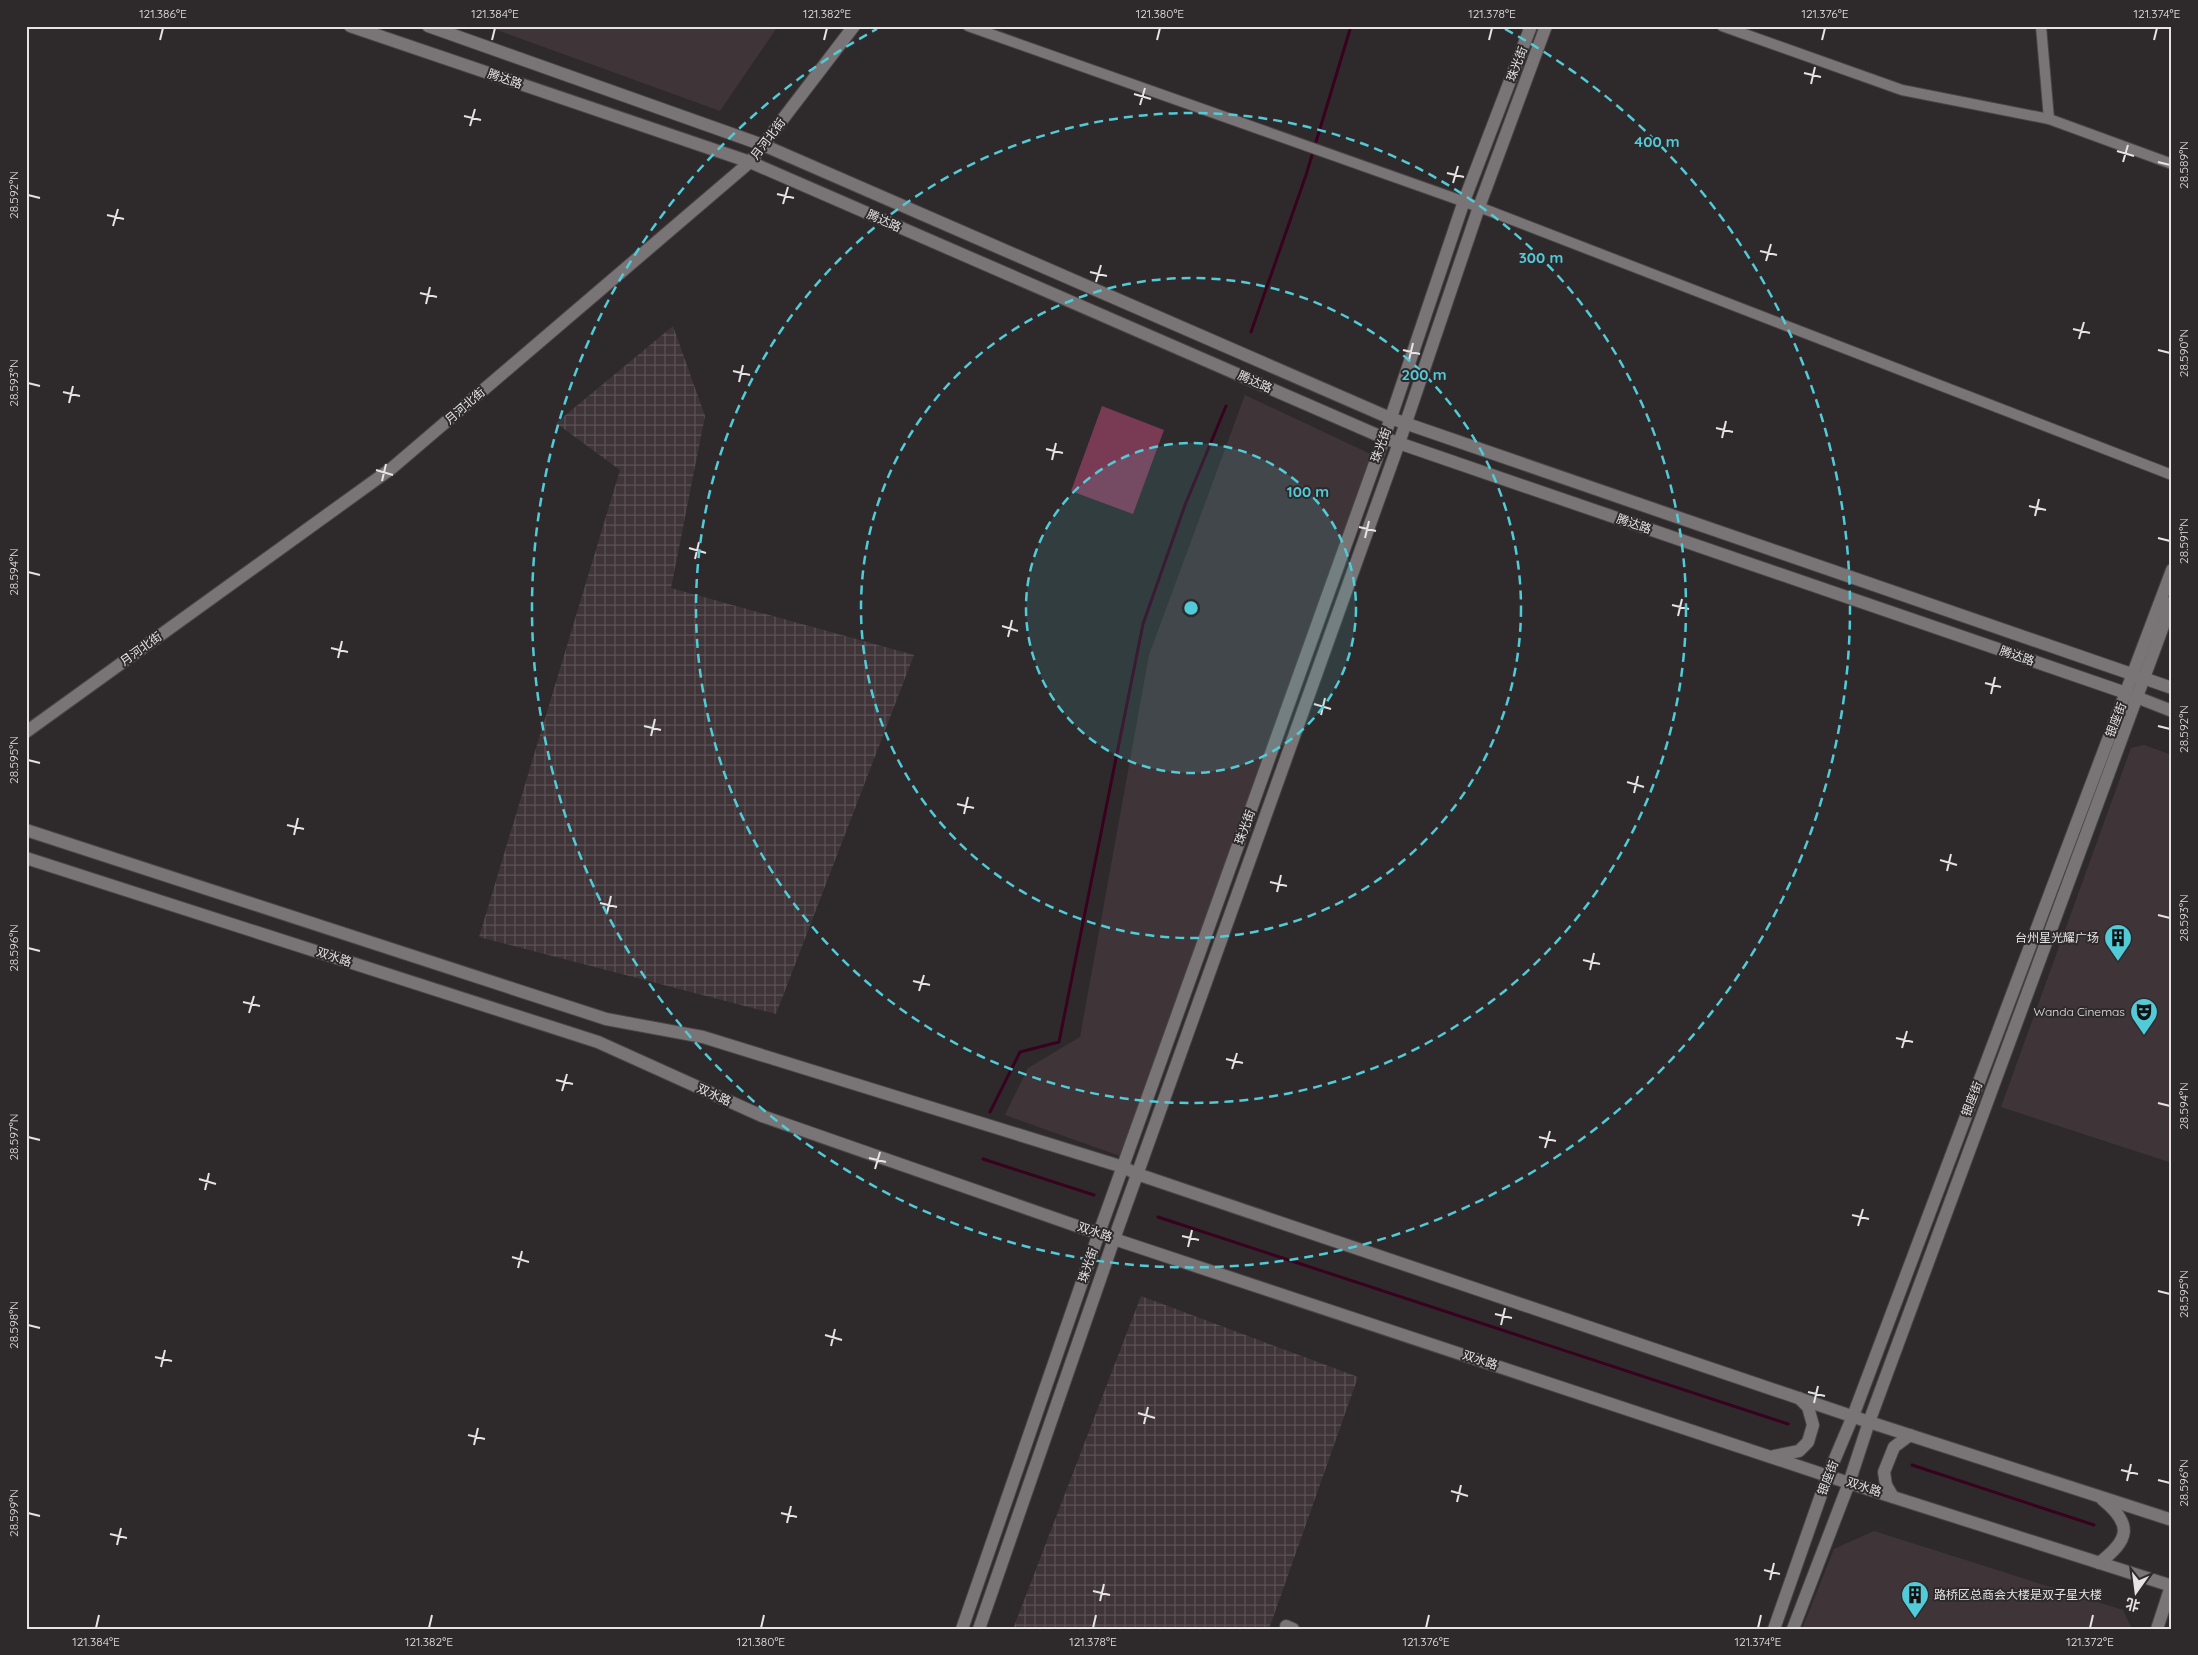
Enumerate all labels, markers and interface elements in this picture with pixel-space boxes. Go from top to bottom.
text: 121.386°E [139,6,187,21]
text: 121.384°E [471,6,519,21]
text: 121.382°E [803,6,851,21]
text: 121.380°E [1136,6,1184,21]
text: 121.378°E [1468,6,1516,21]
text: 121.376°E [1801,6,1849,21]
text: 121.374°E [2134,6,2181,21]
street label: 珠光街 [1503,44,1530,83]
street label: 腾达路 [486,66,525,91]
street label: 月河北街 [747,115,788,162]
text: 400 m [1634,132,1680,151]
text: 28.589°N [2176,141,2191,189]
text: 28.592°N [6,171,21,219]
street label: 腾达路 [865,206,904,235]
text: 300 m [1519,248,1563,267]
text: 28.590°N [2176,329,2191,377]
text: 28.593°N [6,359,21,407]
text: 200 m [1402,365,1447,384]
street label: 腾达路 [1236,367,1275,396]
street label: 月河北街 [442,384,488,427]
street label: 珠光街 [1367,425,1394,464]
text: 100 m [1287,482,1329,501]
street label: 腾达路 [1615,511,1654,536]
text: 28.591°N [2176,518,2191,564]
text: 28.594°N [6,548,21,596]
centre of rings [1182,599,1200,617]
street label: 月河北街 [117,628,165,669]
street label: 腾达路 [1998,643,2037,668]
street label: 银座街 [2102,700,2129,739]
text: 28.592°N [2176,705,2191,753]
text: 28.595°N [6,736,21,784]
street label: 珠光街 [1231,807,1258,846]
text: 28.593°N [2176,894,2191,942]
building icon: 台州星光耀广场 [2103,923,2133,962]
text: 28.596°N [6,924,21,972]
place label: 台州星光耀广场 [2015,930,2099,945]
street label: 双水路 [315,944,354,969]
theatre icon: Wanda Cinemas [2129,997,2159,1036]
place label: Wanda Cinemas [2034,1004,2125,1019]
street label: 银座街 [1958,1079,1985,1118]
street label: 双水路 [695,1080,734,1109]
text: 28.594°N [2176,1082,2191,1130]
text: 28.597°N [6,1113,21,1161]
street label: 双水路 [1076,1219,1115,1244]
street label: 珠光街 [1075,1245,1100,1284]
text: 28.595°N [2176,1270,2191,1318]
text: 28.598°N [6,1301,21,1349]
street label: 双水路 [1461,1347,1500,1372]
street label: 银座街 [1814,1458,1841,1497]
text: 28.596°N [2176,1459,2191,1507]
street label: 双水路 [1845,1474,1884,1499]
text: 28.599°N [6,1489,21,1537]
north arrow [2110,1568,2160,1618]
building icon: 路桥区总商会大楼是双子星大楼 [1900,1580,1930,1619]
place label: 路桥区总商会大楼是双子星大楼 [1934,1587,2102,1602]
text: 北 [2124,1594,2142,1615]
text: 121.384°E [72,1634,120,1649]
text: 121.382°E [405,1634,453,1649]
text: 121.380°E [737,1634,785,1649]
text: 121.378°E [1069,1634,1117,1649]
text: 121.376°E [1402,1634,1450,1649]
text: 121.374°E [1735,1634,1782,1649]
text: 121.372°E [2066,1634,2114,1649]

